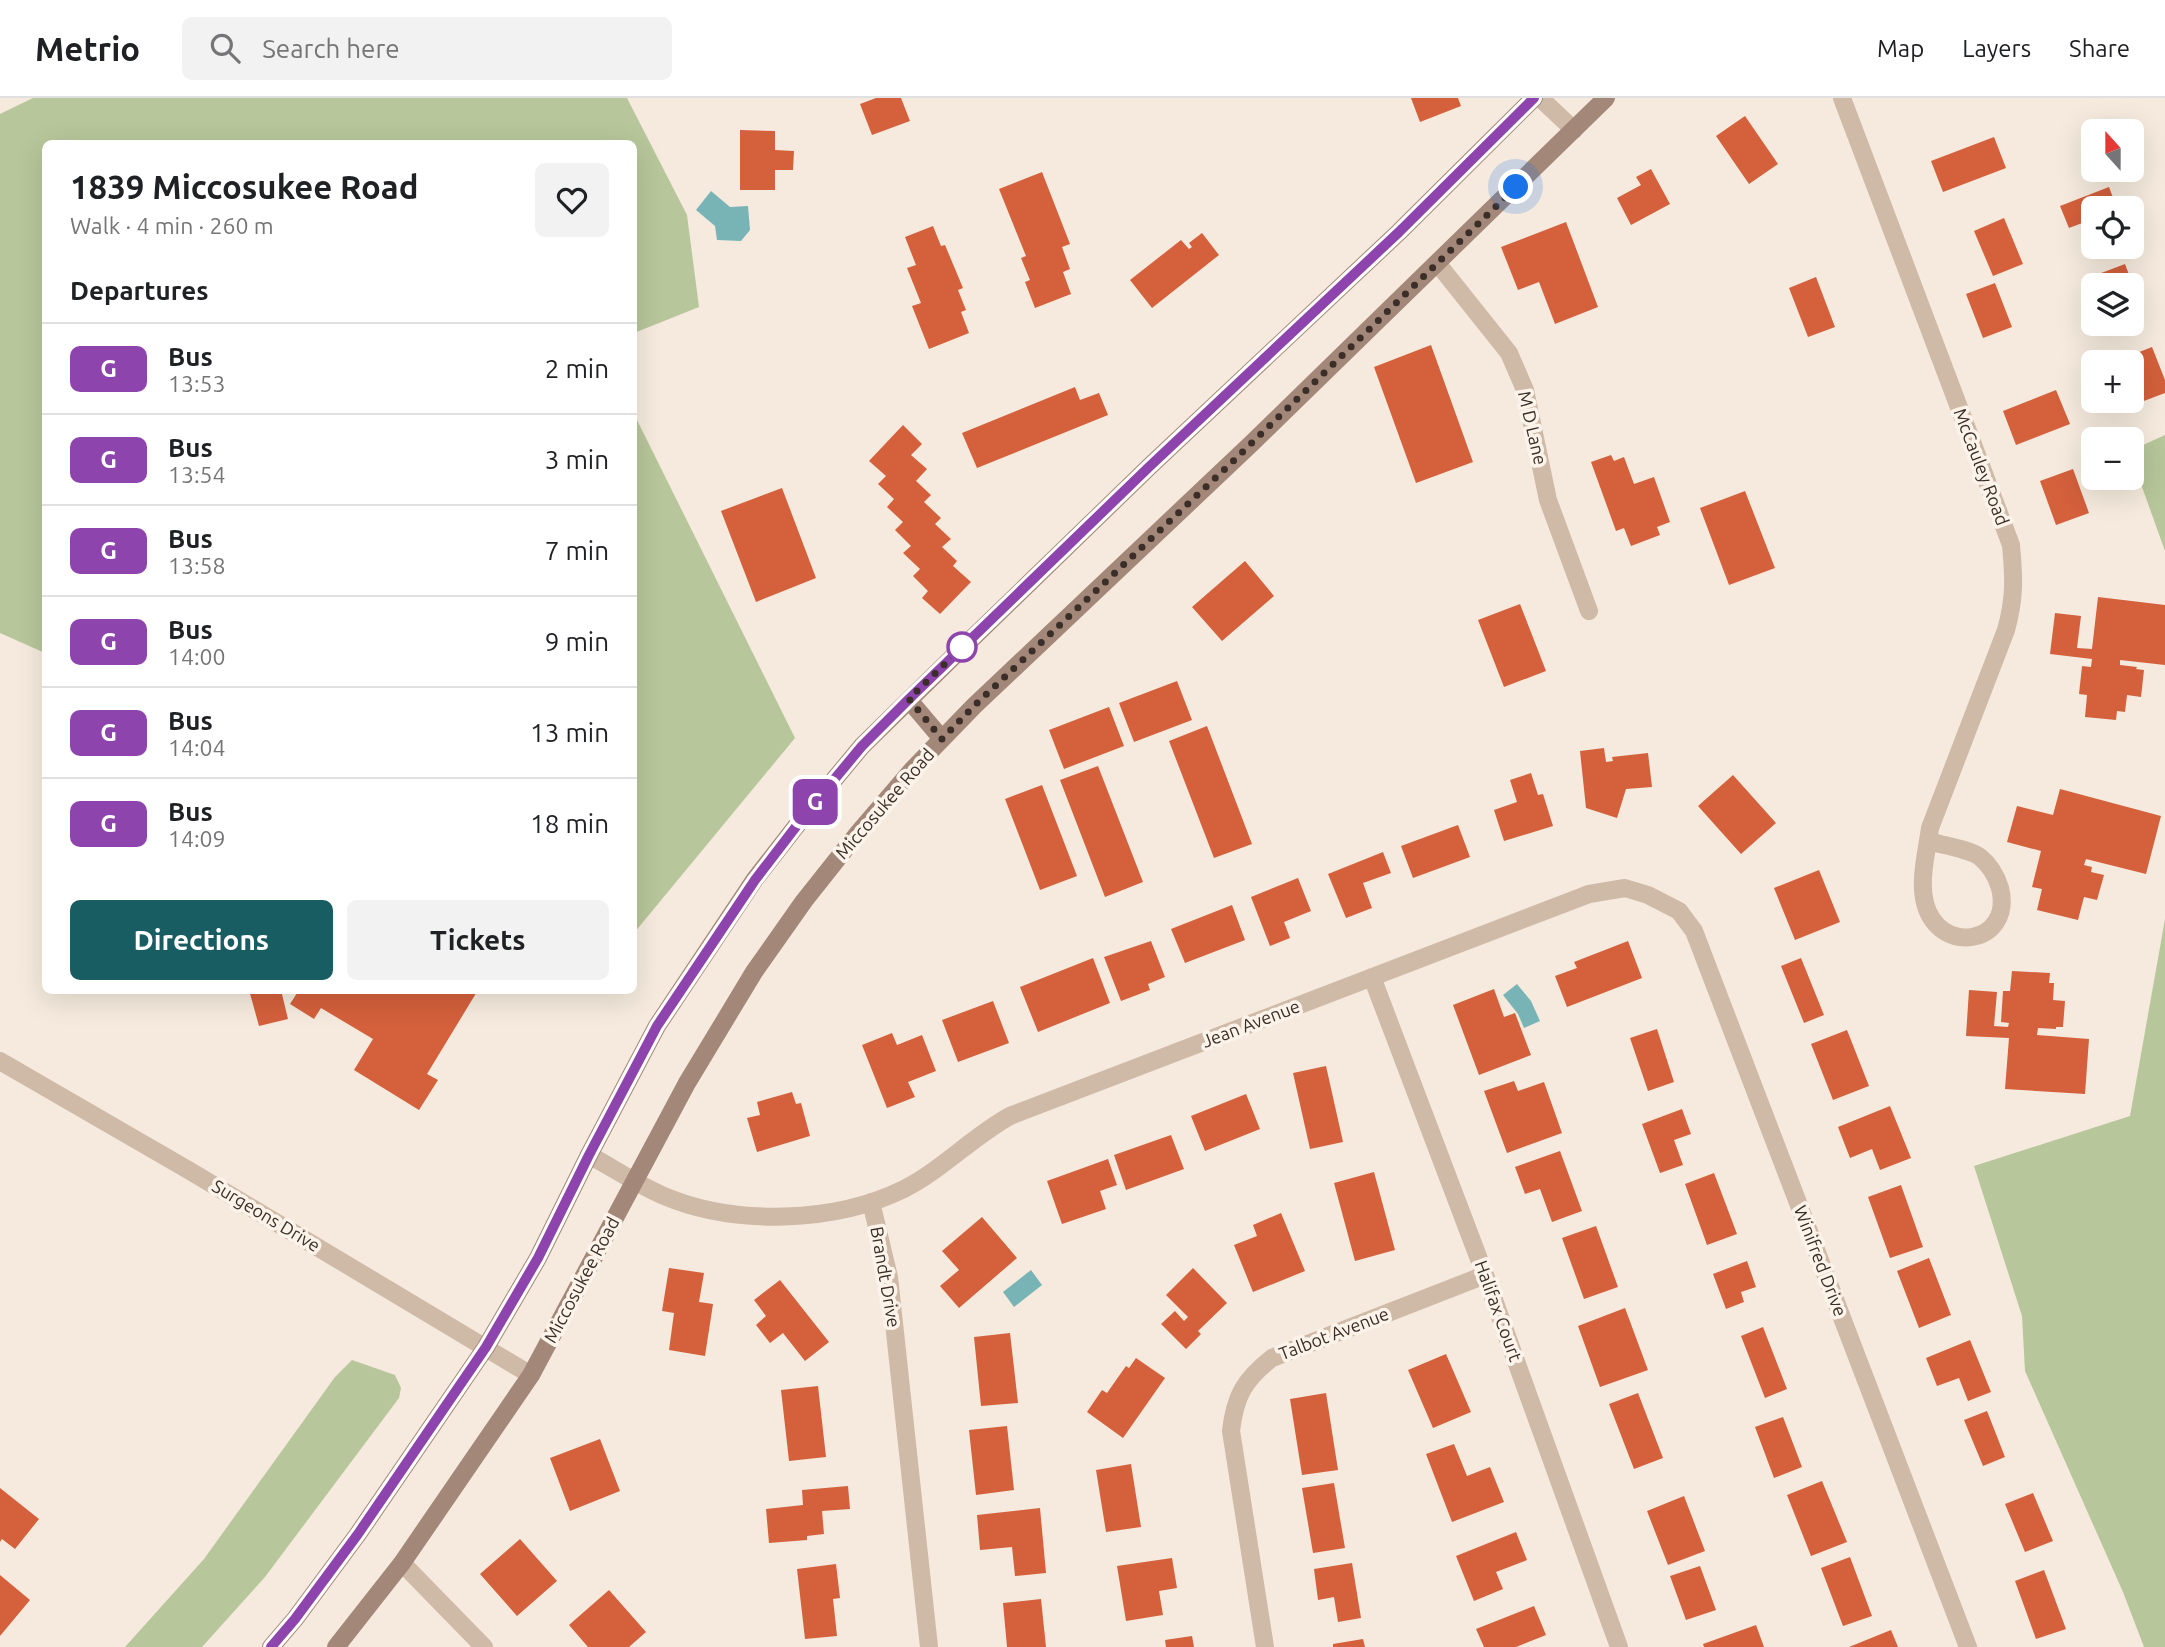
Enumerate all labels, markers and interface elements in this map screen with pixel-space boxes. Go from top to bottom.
search box [182,17,672,80]
icon: search [206,29,244,67]
text: Metrio [35,30,140,67]
text: Search here [262,34,400,63]
text: Map [1877,35,1924,62]
text: Layers [1962,35,2031,62]
text: Share [2069,35,2130,62]
north arrow [2081,119,2144,182]
map controls [2081,119,2144,490]
button: heart [535,163,609,237]
text: 1839 Miccosukee Road [70,168,419,205]
your location [1498,169,1533,204]
button: locate [2081,196,2144,259]
text: Walk · 4 min · 260 m [70,213,274,238]
button: layers [2081,273,2144,336]
text: Departures [70,276,208,305]
text: Bus [168,342,213,371]
button: + [2081,350,2144,413]
text: 2 min [545,354,609,383]
text: G [100,355,117,382]
text: 13:53 [168,371,226,396]
street label: M D Lane [1515,389,1551,467]
street label: McCauley Road [1950,405,2013,528]
button: − [2081,427,2144,490]
text: Bus [168,433,213,462]
text: 3 min [545,445,609,474]
text: G [100,446,117,473]
text: 13:54 [168,462,226,487]
text: Bus [168,524,213,553]
text: 7 min [545,536,609,565]
text: G [100,537,117,564]
text: 13:58 [168,553,226,578]
text: Bus [168,615,213,644]
text: 9 min [545,627,609,656]
text: G [100,628,117,655]
unlabelled marker [947,632,977,662]
text: 14:00 [168,644,226,669]
text: Bus [168,706,213,735]
text: 13 min [530,718,609,747]
text: G [100,719,117,746]
text: 14:04 [168,735,226,760]
street label: Miccosukee Road [831,744,938,863]
line badge: G [792,779,838,825]
text: G [807,788,823,815]
text: Bus [168,797,213,826]
text: 18 min [530,809,609,838]
text: G [100,810,117,837]
text: 14:09 [168,826,226,851]
button: Directions [70,900,333,980]
button: Tickets [347,900,609,980]
street label: Jean Avenue [1199,995,1302,1051]
street label: Surgeons Drive [209,1175,324,1255]
street label: Winifred Drive [1791,1203,1851,1319]
street label: Miccosukee Road [540,1213,623,1346]
street label: Brandt Drive [867,1225,905,1329]
street label: Halifax Court [1471,1257,1526,1364]
street label: Talbot Avenue [1276,1303,1391,1363]

